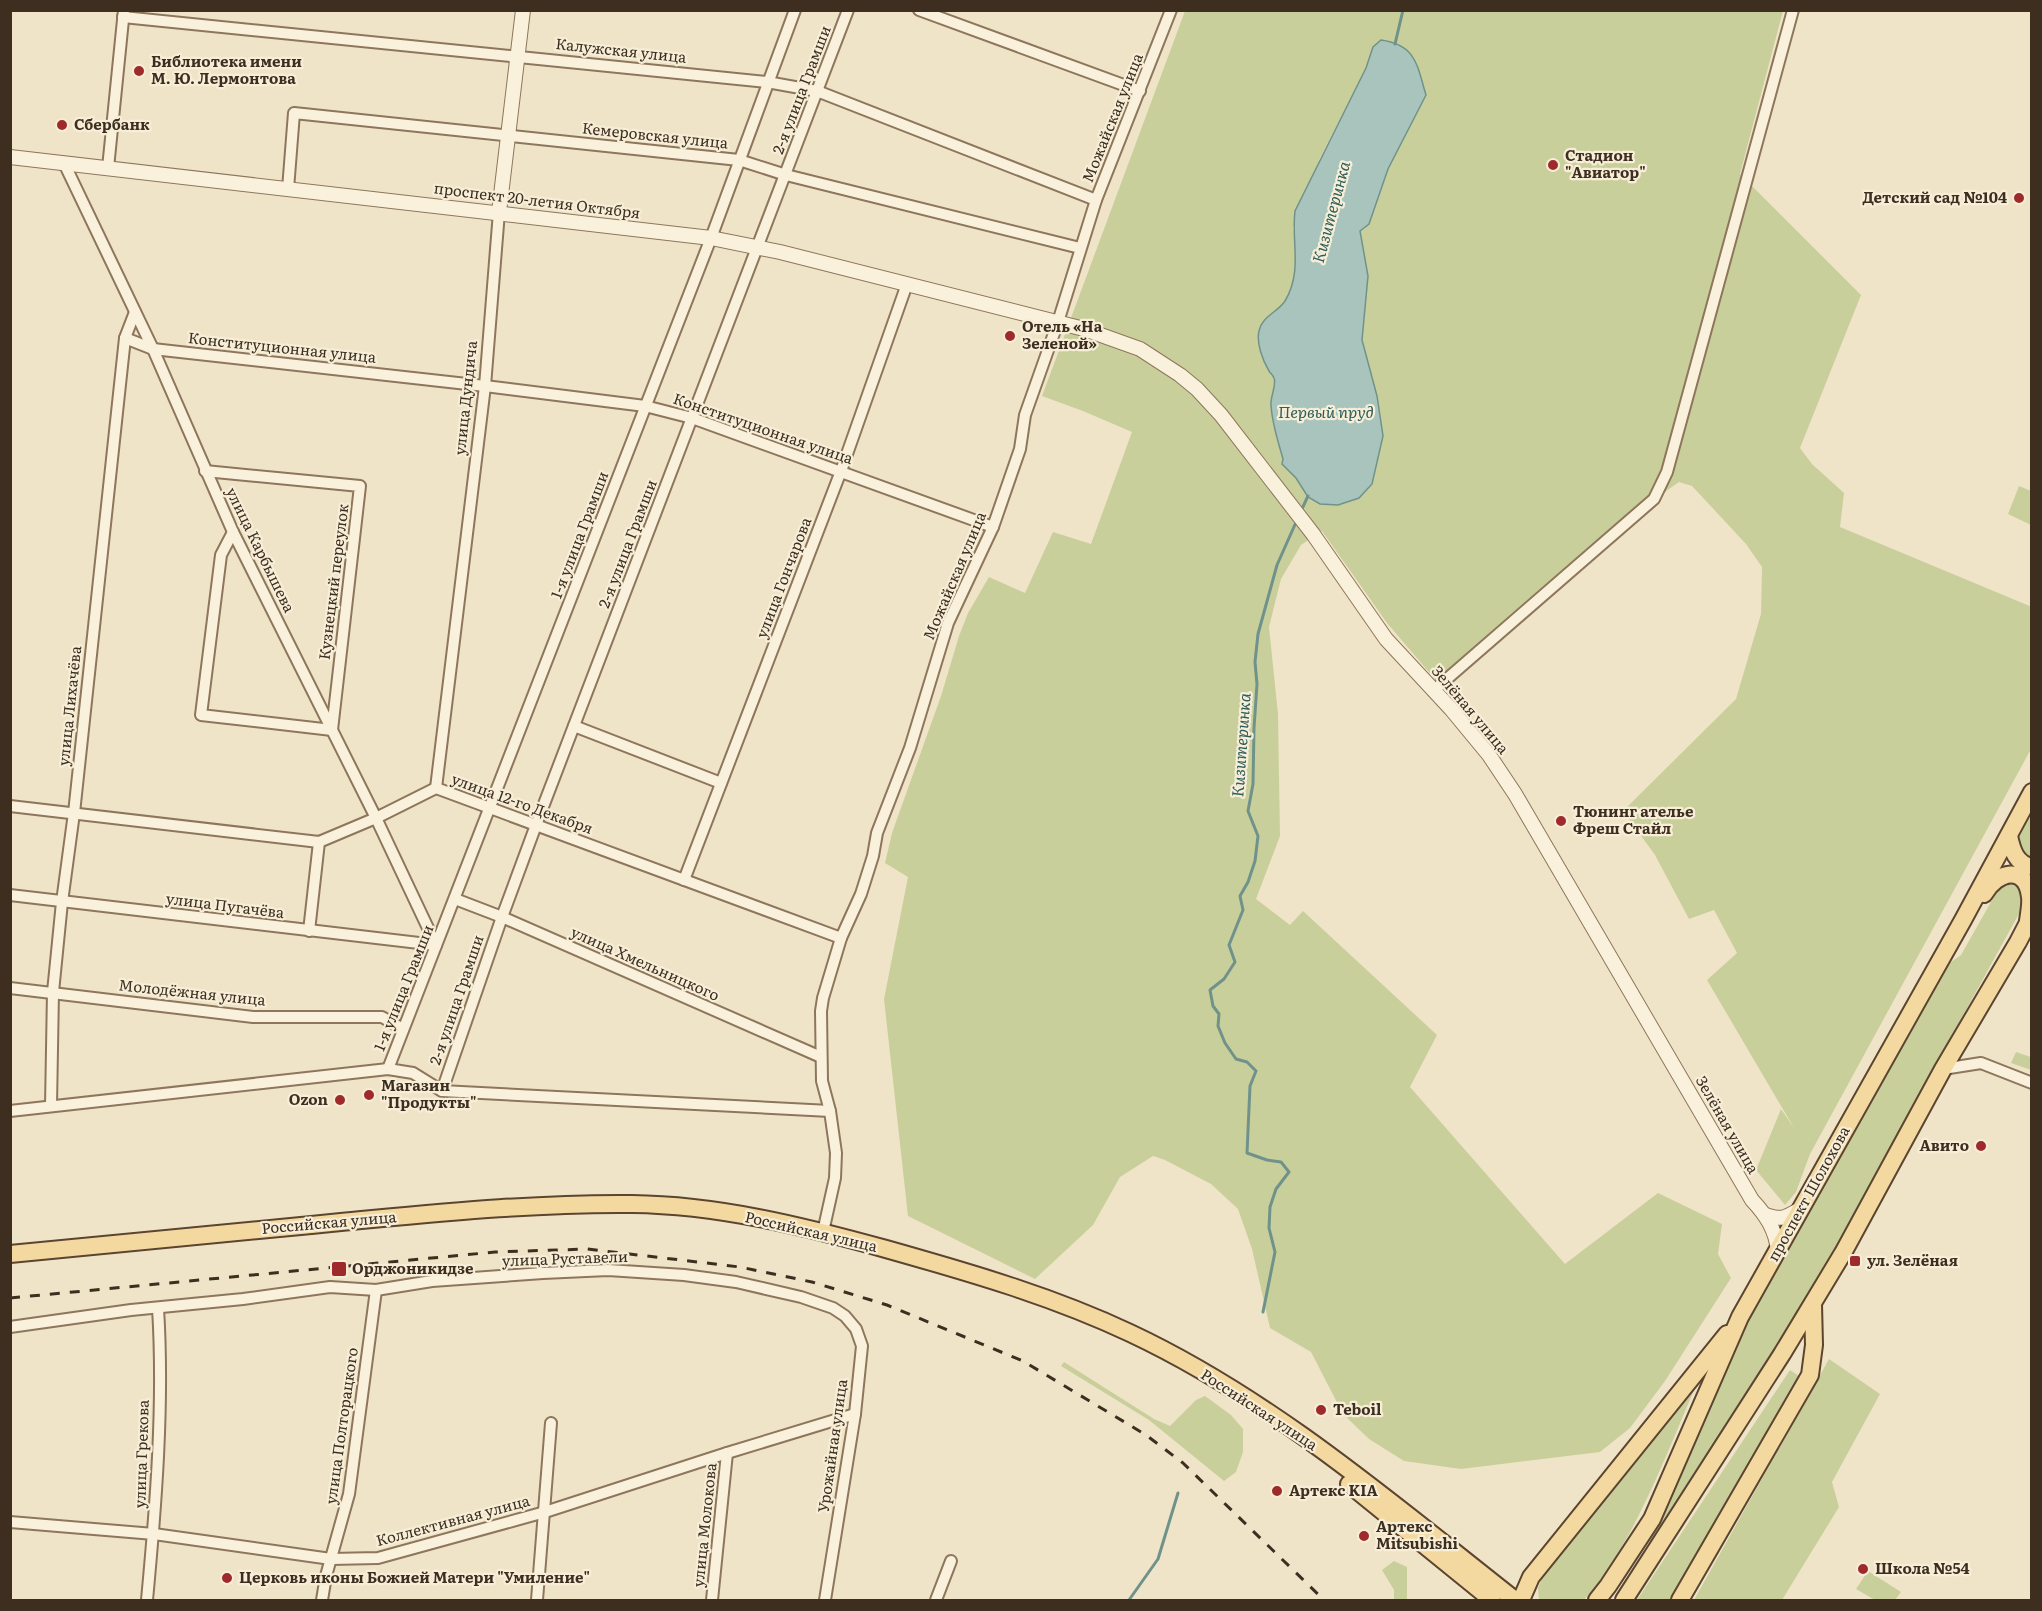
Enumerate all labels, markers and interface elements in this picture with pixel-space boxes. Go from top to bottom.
street label: 2-я улица Грамши [765,22,836,157]
street label: Калужская улица [555,31,689,68]
place label: Библиотека имени М. Ю. Лермонтова [151,49,302,89]
street label: Можайская улица [1075,49,1148,186]
marker: Библиотека имени М. Ю. Лермонтова [132,64,146,78]
place label: Сбербанк [74,112,150,135]
street label: Кемеровская улица [581,115,730,154]
marker: Сбербанк [55,118,69,132]
place label: Стадион "Авиатор" [1565,143,1646,183]
water label: Кизитеринка [1305,157,1355,265]
marker: Стадион "Авиатор" [1546,158,1560,172]
street label: проспект 20-летия Октября [433,175,642,224]
place label: Детский сад №104 [1862,185,2007,208]
marker: Детский сад №104 [2012,191,2026,205]
place label: Отель «На Зеленой» [1022,314,1103,354]
street label: Конституционная улица [187,325,378,368]
marker: Отель «На Зеленой» [1003,329,1017,343]
street label: улица Дундича [447,338,482,456]
street label: Конституционная улица [670,386,857,470]
water label: Первый пруд [1278,399,1374,423]
street label: 1-я улица Грамши [544,467,613,601]
street label: 2-я улица Грамши [591,476,662,611]
street label: улица Карбышева [221,483,302,617]
street label: Кузнецкий переулок [312,502,354,661]
street label: Можайская улица [916,507,991,643]
street label: улица Гончарова [749,513,817,641]
street label: улица Лихачёва [51,644,86,767]
street label: Зелёная улица [1427,660,1516,759]
water label: Кизитеринка [1224,691,1256,798]
street label: улица 12-го Декабря [448,766,597,839]
place label: Тюнинг ателье Фреш Стайл [1573,799,1694,839]
marker: Тюнинг ателье Фреш Стайл [1554,814,1568,828]
street label: улица Пугачёва [165,886,287,923]
street label: улица Хмельницкого [568,919,724,1006]
street label: 1-я улица Грамши [367,921,438,1054]
street label: 2-я улица Грамши [423,931,489,1068]
street label: Молодёжная улица [118,972,268,1011]
street label: Зелёная улица [1691,1071,1766,1178]
place label: Магазин "Продукты" [381,1073,477,1113]
place label: Ozon [289,1087,329,1110]
marker: Магазин "Продукты" [362,1088,376,1102]
marker: Ozon [333,1093,347,1107]
street label: проспект Шолохова [1761,1121,1855,1265]
place label: Авито [1920,1133,1969,1156]
marker: Авито [1974,1139,1988,1153]
street label: Российская улица [260,1204,398,1239]
street label: Российская улица [743,1204,881,1257]
street label: улица Руставели [501,1244,629,1271]
place label: ул. Зелёная [1867,1248,1958,1271]
marker: ул. Зелёная [1848,1254,1862,1268]
place label: Орджоникидзе [352,1256,474,1279]
marker: Орджоникидзе [330,1260,348,1278]
street label: улица Полторацкого [318,1346,363,1506]
street label: Российская улица [1197,1362,1324,1456]
street label: Урожайная улица [811,1377,852,1514]
place label: Teboil [1333,1397,1382,1420]
street label: улица Грекова [127,1398,154,1509]
marker: Teboil [1314,1403,1328,1417]
street label: улица Молокова [686,1461,722,1588]
place label: Артекс KIA [1289,1478,1378,1501]
marker: Артекс KIA [1270,1484,1284,1498]
street label: Коллективная улица [373,1488,533,1551]
place label: Артекс Mitsubishi [1376,1514,1458,1554]
marker: Артекс Mitsubishi [1357,1529,1371,1543]
place label: Школа №54 [1875,1556,1970,1579]
marker: Школа №54 [1856,1562,1870,1576]
place label: Церковь иконы Божией Матери "Умиление" [239,1565,590,1588]
marker: Церковь иконы Божией Матери "Умиление" [220,1571,234,1585]

